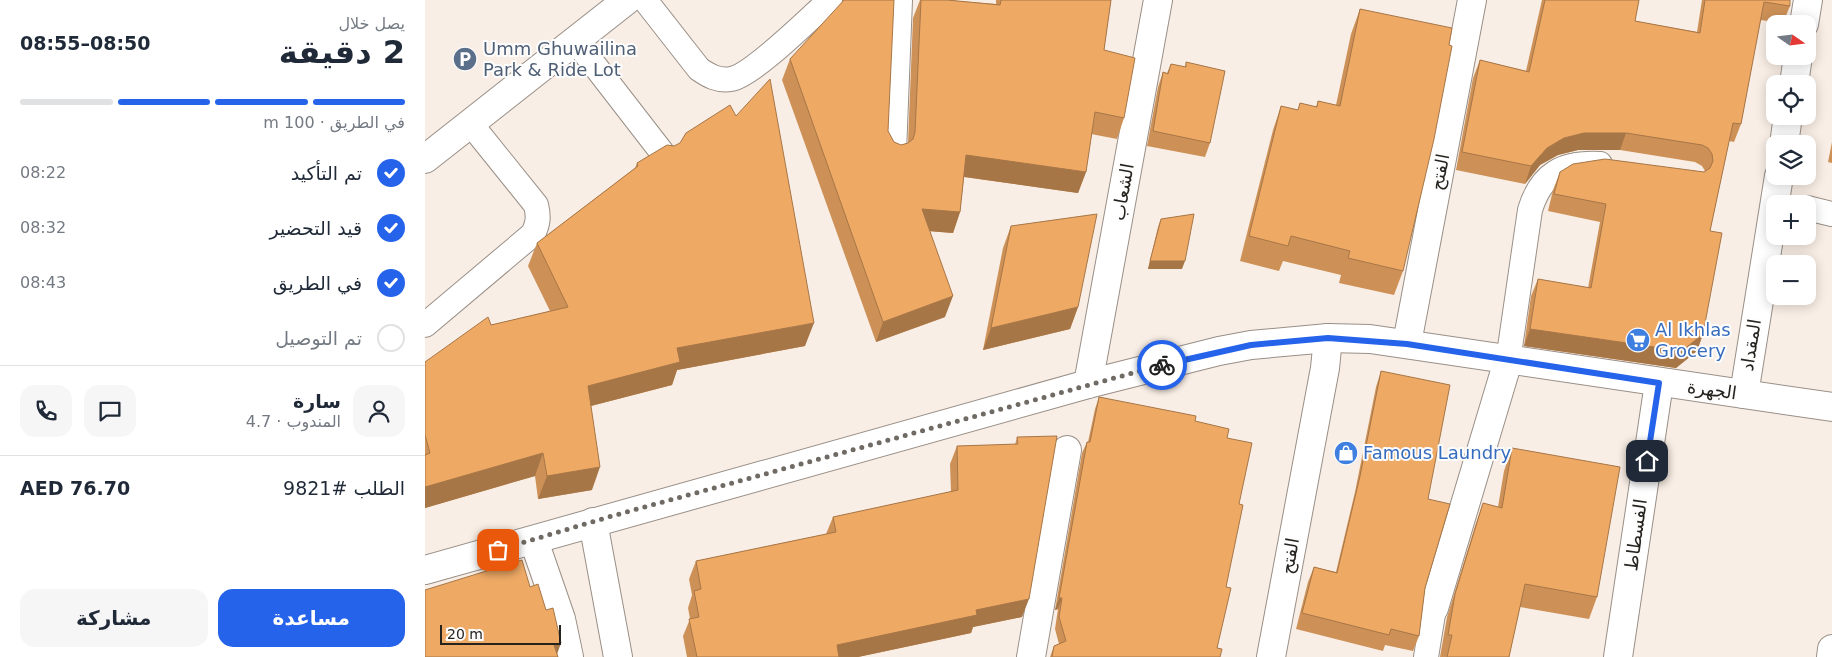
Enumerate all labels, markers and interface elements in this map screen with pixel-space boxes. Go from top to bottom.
text: يصل خلال [338,14,405,33]
north arrow [1766,15,1816,65]
map controls [1766,15,1816,305]
text: 08:50–08:55 [20,32,150,54]
text: 2 دقيقة [279,33,405,71]
place label: Umm Ghuwailina Park & Ride Lot [483,38,637,80]
parking icon: Umm Ghuwailina Park & Ride Lot [452,46,478,72]
button: locate [1766,75,1816,125]
text: في الطريق · 100 m [263,113,405,132]
button: layers [1766,135,1816,185]
street label: الفتح [1426,152,1454,192]
icon: check [377,159,405,187]
text: تم التأكيد [291,162,362,184]
street label: الشعاب [1107,162,1138,222]
text: 08:22 [20,163,66,182]
button: + [1766,195,1816,245]
icon: check [377,214,405,242]
text: قيد التحضير [269,217,362,239]
text: 08:32 [20,218,66,237]
button: − [1766,255,1816,305]
icon: check [377,269,405,297]
text: في الطريق [273,272,362,294]
text: 08:43 [20,273,66,292]
street label: المقداد [1736,317,1765,372]
place label: Al Ikhlas Grocery [1655,319,1731,361]
text: تم التوصيل [275,327,362,349]
supermarket icon: Al Ikhlas Grocery [1625,327,1651,353]
courier [1137,340,1187,390]
icon: bike [1148,351,1176,379]
street label: الجهرة [1686,376,1738,404]
button: phone [20,385,72,437]
button: chat [84,385,136,437]
button: person [353,385,405,437]
text: سارة [293,390,341,412]
text: المندوب · 4.7 [246,412,341,431]
shop icon: Famous Laundry [1333,440,1359,466]
pin [1626,440,1668,482]
place label: Famous Laundry [1363,442,1511,463]
icon: home [1633,447,1661,475]
text: AED 76.70 [20,477,130,499]
text: الطلب #9821 [283,477,405,499]
street label: الفسطاط [1620,498,1651,572]
pin [477,529,519,571]
icon: bag [484,536,512,564]
street label: الفتح [1276,536,1304,576]
button: مشاركة [20,589,208,647]
button: مساعدة [218,589,405,647]
scale bar [440,622,561,645]
text: 20 m [447,626,483,642]

